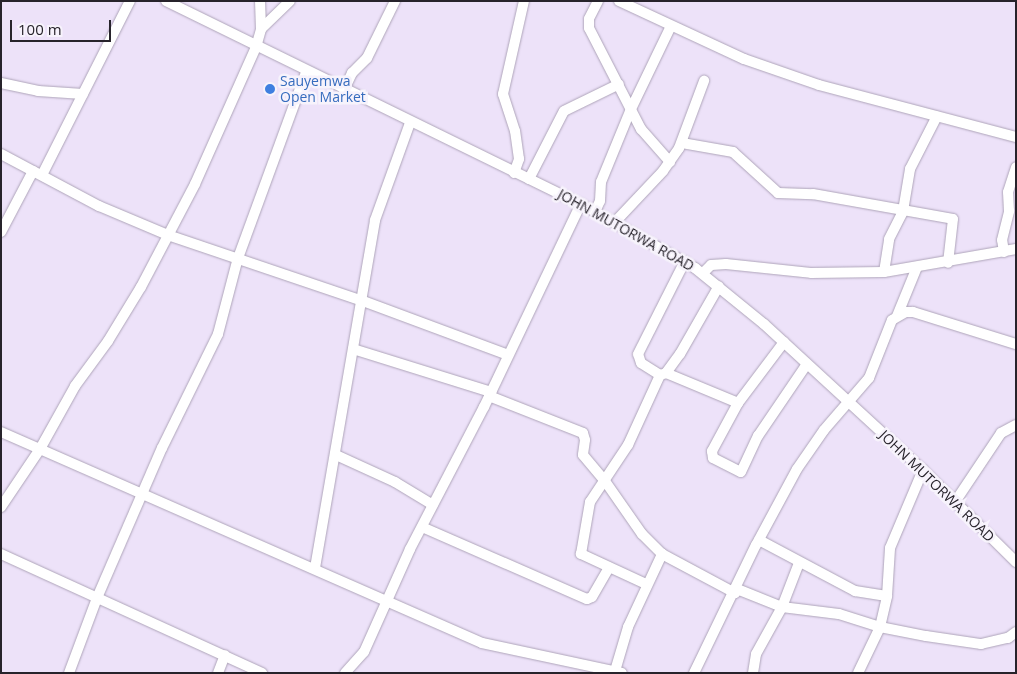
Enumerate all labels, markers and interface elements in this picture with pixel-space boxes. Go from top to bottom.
scale bar [12,10,114,42]
text: 100 m [18,19,62,39]
place label: Sauyemwa Open Market [280,73,366,105]
marker: Sauyemwa Open Market [264,83,276,95]
street label: JOHN MUTORWA ROAD [555,186,697,274]
street label: JOHN MUTORWA ROAD [876,427,998,545]

